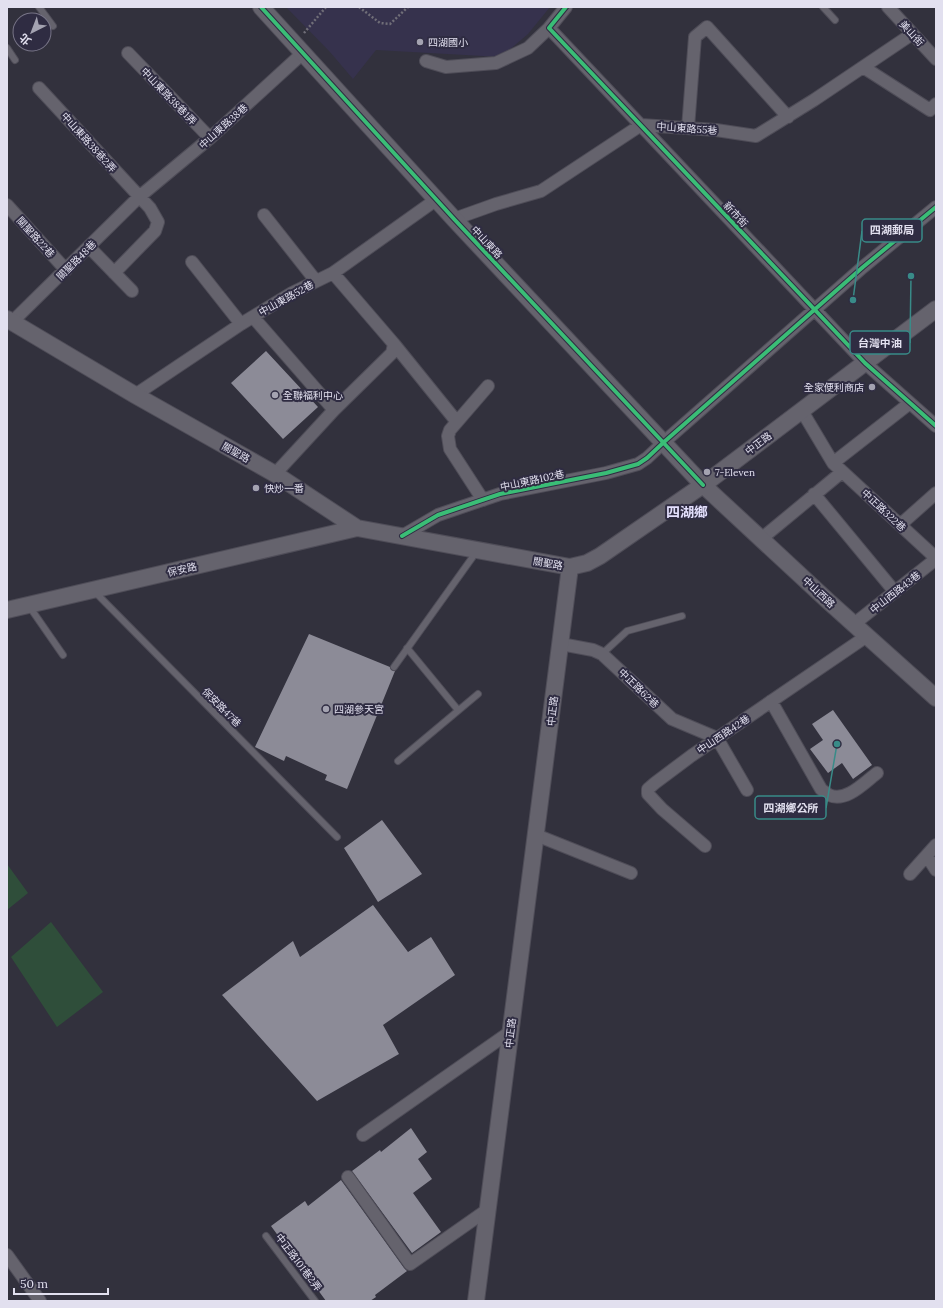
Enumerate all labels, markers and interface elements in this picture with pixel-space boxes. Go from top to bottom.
north arrow [12,12,52,52]
street label: 美山街 [897,18,927,49]
text: 北 [17,31,34,48]
place label: 四湖國小 [428,36,468,49]
marker: 四湖國小 [415,37,425,47]
street label: 中山東路38巷1弄 [138,65,199,128]
street label: 中山東路38巷 [196,101,250,152]
street label: 中山東路38巷2弄 [58,110,119,175]
street label: 中山東路55巷 [656,120,718,137]
street label: 新市街 [721,199,751,230]
street label: 關聖路22巷 [14,214,57,261]
callout: 四湖郵局 [862,219,922,242]
street label: 中山東路 [468,223,505,261]
text: 四湖郵局 [870,223,914,237]
street label: 關聖路48巷 [54,238,99,283]
street label: 中山東路52巷 [256,278,316,319]
callout: 台灣中油 [850,331,910,354]
text: 台灣中油 [858,336,902,350]
place label: 全家便利商店 [804,381,864,394]
marker: 全家便利商店 [867,382,877,392]
place label: 全聯福利中心 [283,389,343,402]
marker: 全聯福利中心 [270,390,280,400]
street label: 中正路 [742,429,774,458]
street label: 關聖路 [219,439,252,465]
place label: 7-Eleven [715,466,755,479]
street label: 中山東路102巷 [499,467,565,494]
marker: 7-Eleven [702,467,712,477]
place label: 快炒一番 [264,482,304,495]
marker: 快炒一番 [251,483,261,493]
street label: 中正路322巷 [859,486,909,534]
district label: 四湖鄉 [666,503,708,521]
street label: 關聖路 [532,554,564,572]
street label: 保安路 [166,560,198,579]
street label: 中山西路43巷 [867,568,923,616]
street label: 中山西路 [800,574,838,611]
street label: 中正路62巷 [616,666,662,711]
street label: 保安路47巷 [199,685,244,730]
street label: 中正路 [544,695,561,727]
place label: 四湖參天宮 [334,703,384,716]
marker: 四湖參天宮 [321,704,331,714]
street label: 中山西路42巷 [694,712,752,757]
callout: 四湖鄉公所 [755,796,826,819]
text: 四湖鄉公所 [764,801,819,815]
street label: 中正路 [502,1017,519,1049]
street label: 中正路101巷2弄 [273,1231,325,1294]
scale bar [14,1270,108,1296]
text: 50 m [20,1276,48,1291]

